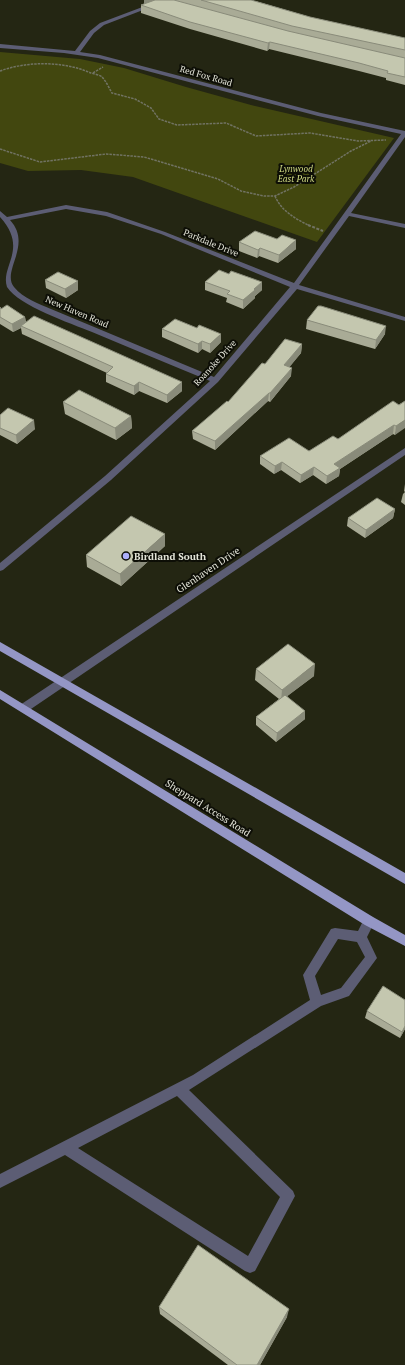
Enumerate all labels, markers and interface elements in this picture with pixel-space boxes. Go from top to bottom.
street label: Red Fox Road [178,63,234,89]
park label: Lynwood East Park [277,163,315,185]
street label: Parkdale Drive [182,226,241,260]
street label: New Haven Road [44,293,110,331]
street label: Roanoke Drive [191,337,239,389]
street label: Glenhaven Drive [174,544,242,596]
place label: Birdland South [134,550,207,563]
marker: Birdland South [121,551,131,561]
street label: Sheppard Access Road [163,776,253,840]

